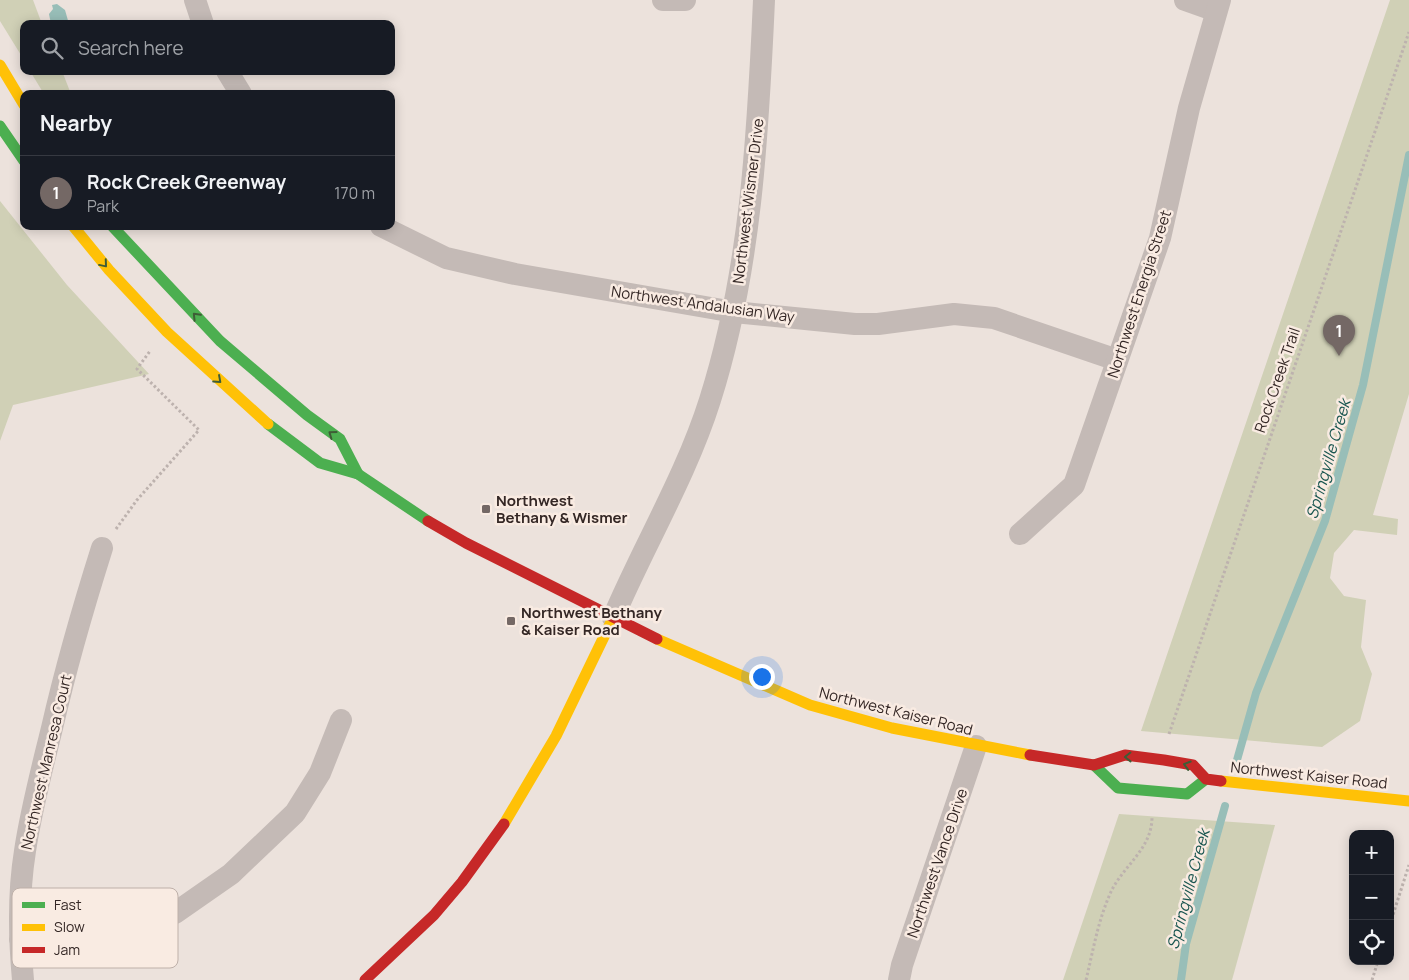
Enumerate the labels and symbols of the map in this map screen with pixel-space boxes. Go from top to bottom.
street label: Northwest Wismer Drive [727,117,769,285]
street label: Northwest Energia Street [1102,207,1176,381]
one-way arrow [98,258,107,267]
street label: Northwest Andalusian Way [610,281,796,327]
one-way arrow [193,313,202,322]
pin: 1 [1323,315,1355,356]
street label: Rock Creek Trail [1249,325,1305,435]
one-way arrow [212,374,221,383]
water label: Springville Creek [1300,395,1356,521]
one-way arrow [329,431,338,439]
place label: Northwest Bethany & Wismer [496,490,628,528]
marker: Northwest Bethany & Wismer [480,503,492,515]
place label: Northwest Bethany & Kaiser Road [521,602,662,640]
marker: Northwest Bethany & Kaiser Road [505,615,517,627]
your location [749,664,775,690]
street label: Northwest Manresa Court [16,672,76,852]
street label: Northwest Kaiser Road [817,682,975,740]
one-way arrow [1124,752,1132,762]
street label: Northwest Kaiser Road [1229,756,1389,794]
one-way arrow [1184,761,1192,771]
street label: Northwest Vance Drive [902,785,973,941]
water label: Springville Creek [1161,825,1215,951]
legend [12,888,178,968]
text: Fast [54,895,82,914]
text: Slow [54,917,85,936]
text: Jam [54,940,80,959]

